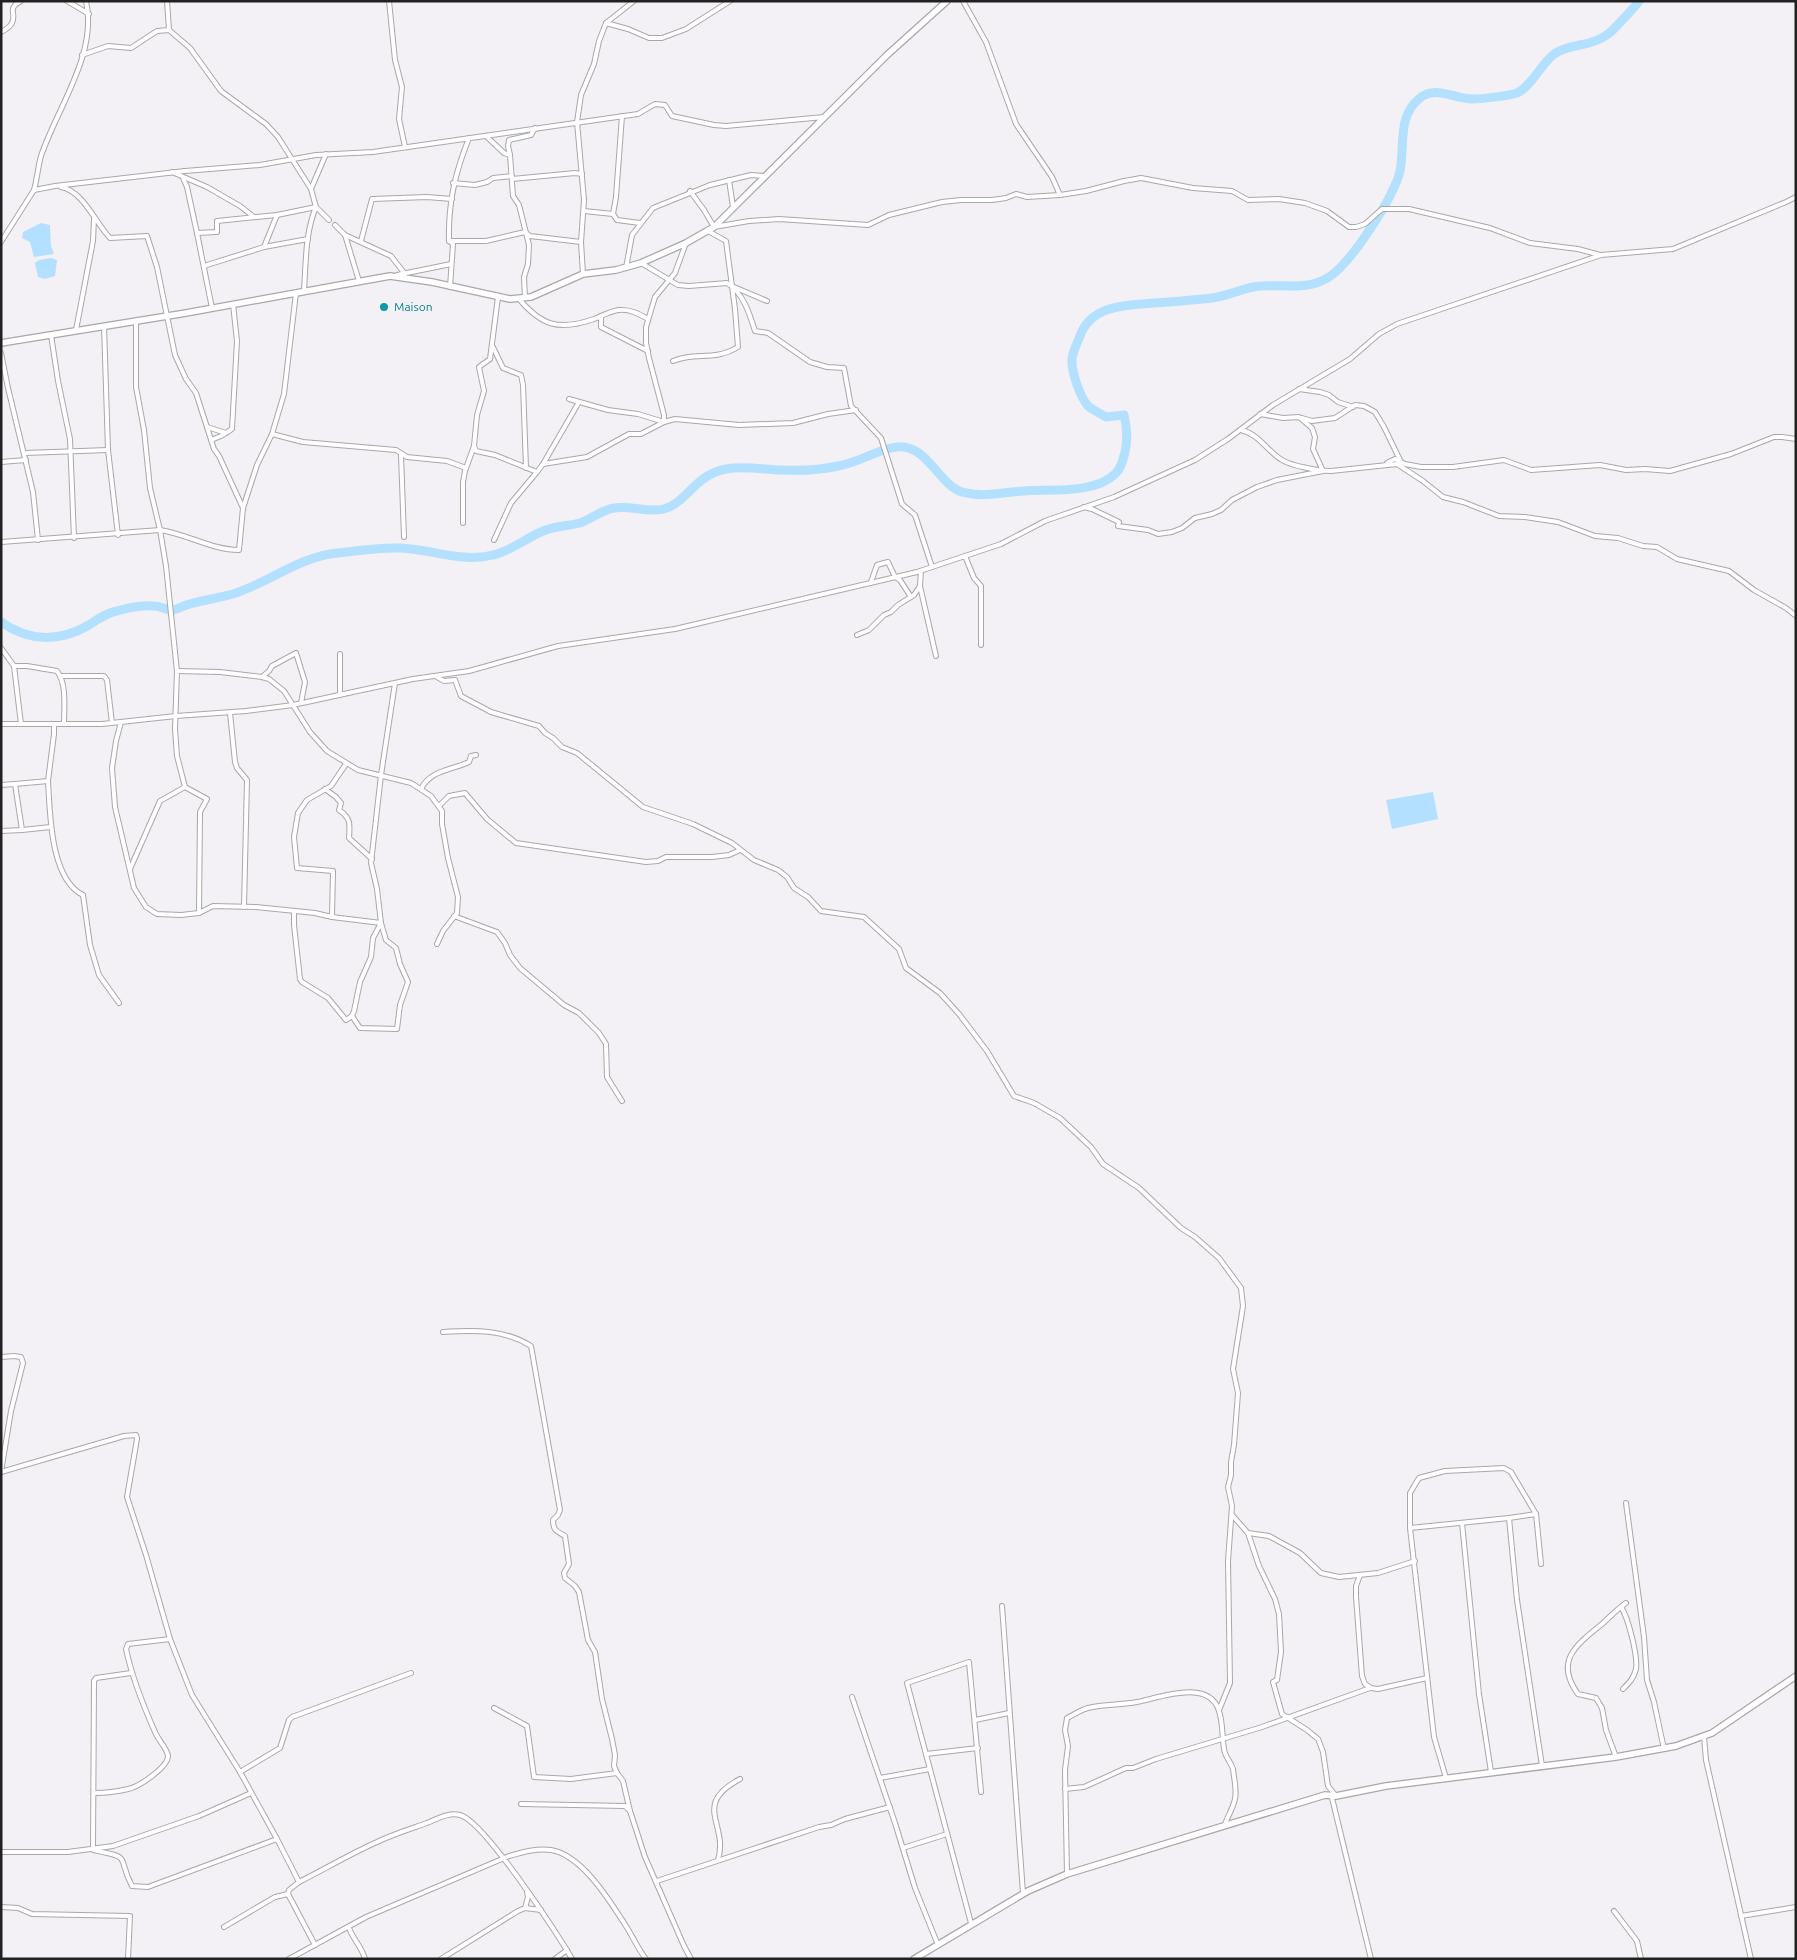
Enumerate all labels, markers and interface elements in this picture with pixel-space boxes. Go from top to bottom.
place label: Maison [394,300,433,313]
marker: Maison [378,301,390,313]

